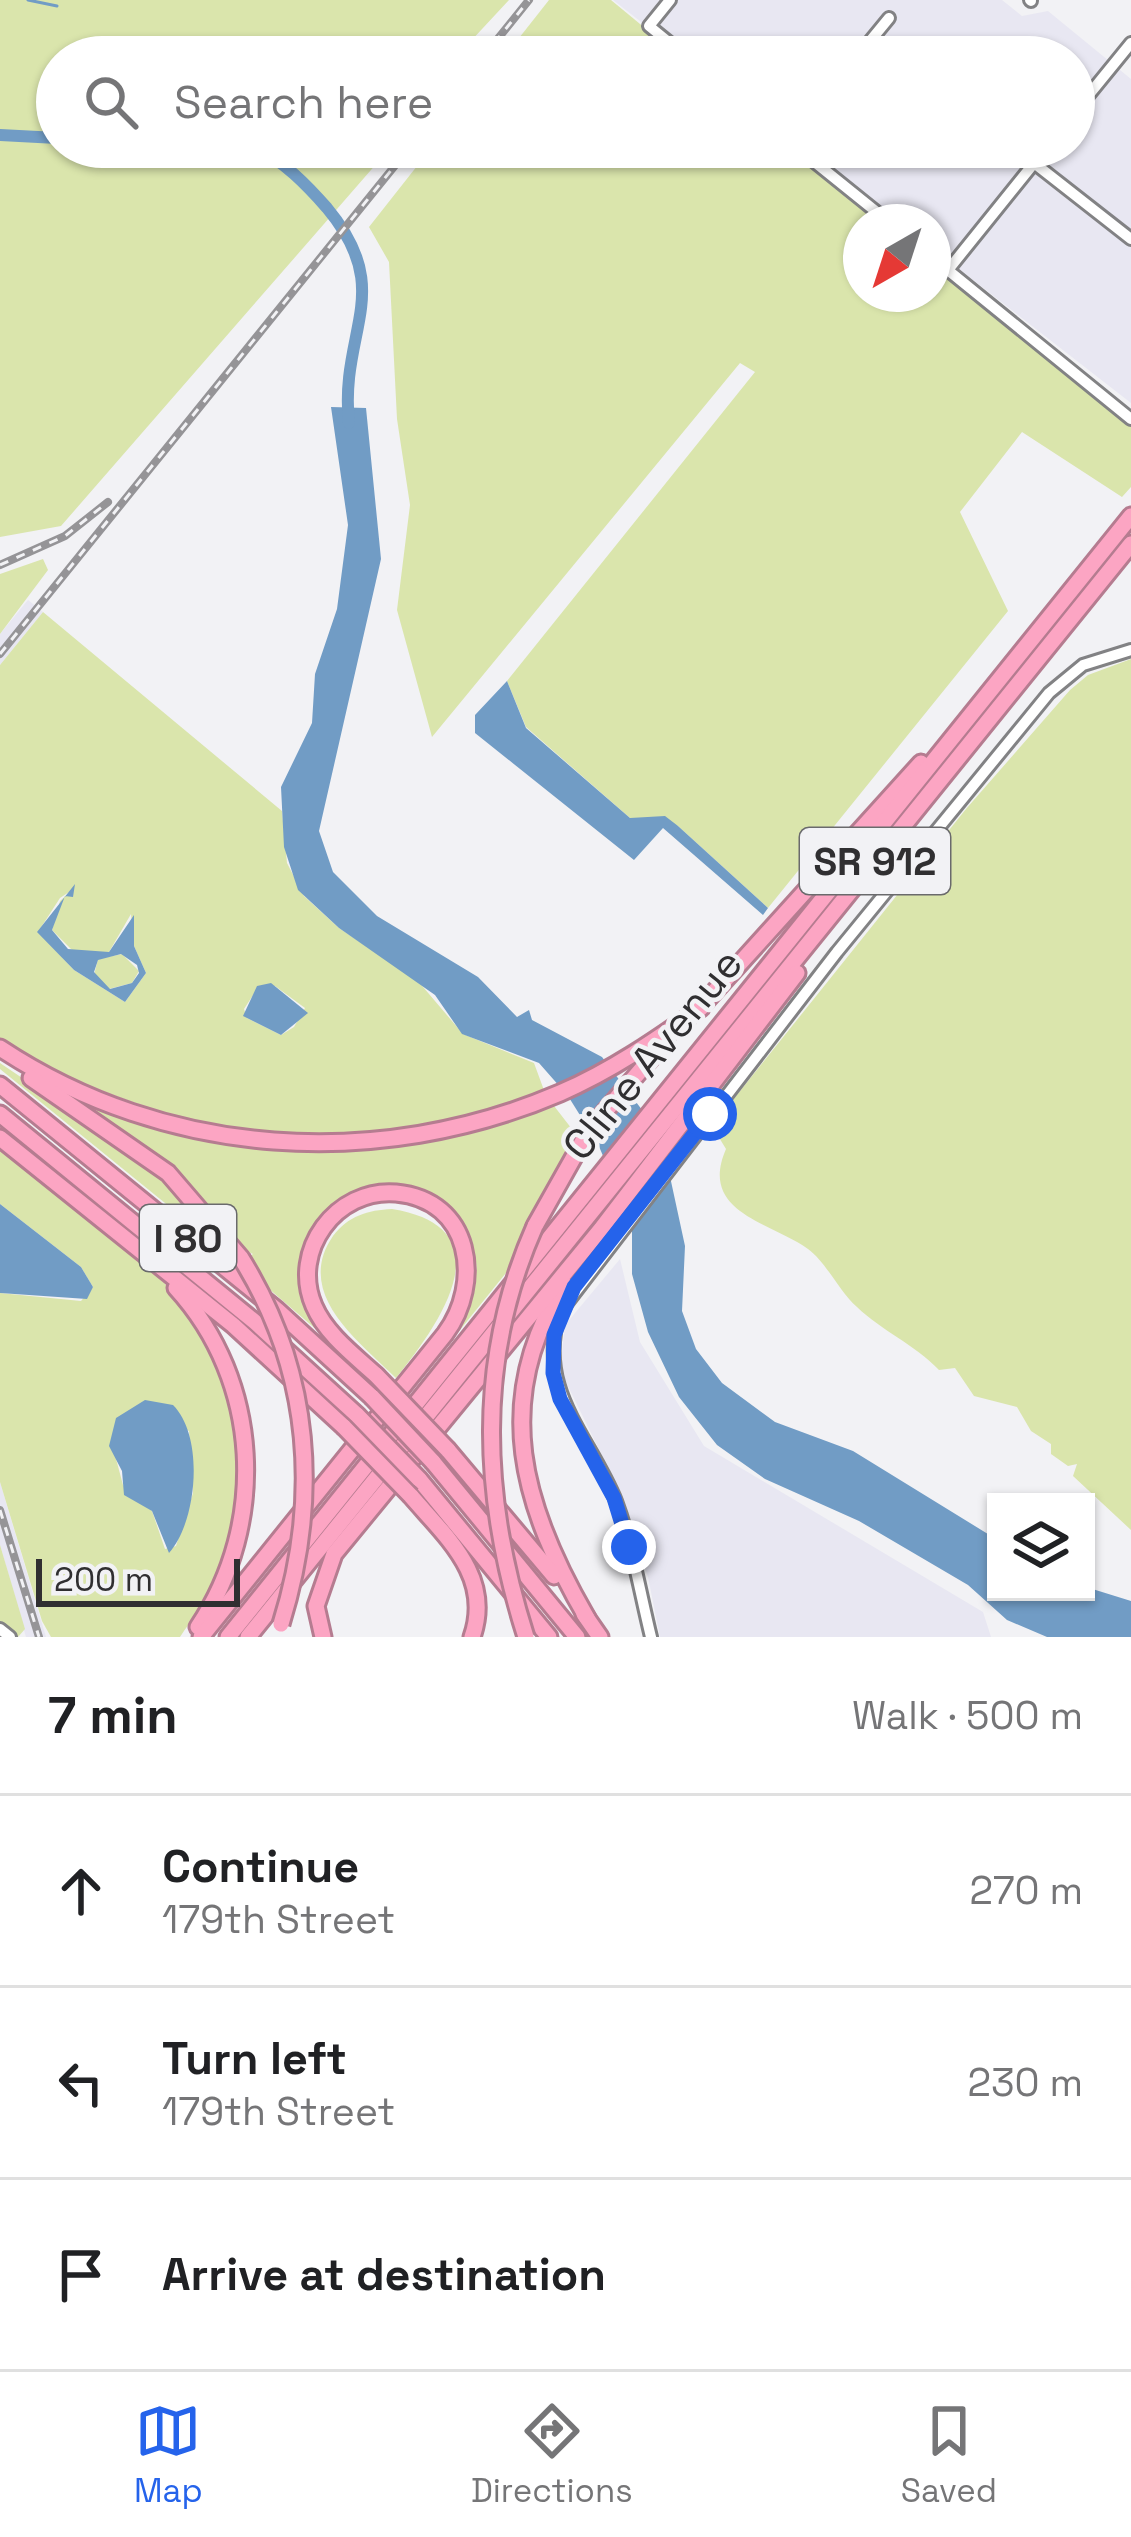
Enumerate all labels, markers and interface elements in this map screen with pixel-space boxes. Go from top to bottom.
search box [36,36,1095,168]
icon: search [78,69,144,135]
text: Search here [174,74,433,131]
north arrow [843,204,951,312]
road number: SR 912 [800,828,950,894]
street label: Cline Avenue [551,938,754,1171]
route start [683,1087,737,1141]
road number: I 80 [140,1205,236,1271]
map controls [987,1493,1095,1601]
button: layers [987,1493,1095,1601]
route end [602,1520,656,1574]
scale bar [36,1553,240,1606]
text: 200 m [54,1559,153,1601]
text: 7 min [48,1683,178,1748]
text: Walk · 500 m [852,1691,1083,1740]
text: Continue [162,1838,359,1895]
icon: ahead [48,1858,114,1924]
text: 270 m [970,1866,1083,1915]
text: 179th Street [162,1895,395,1944]
text: Turn left [162,2030,347,2087]
icon: left [48,2050,114,2116]
text: 230 m [968,2058,1083,2107]
text: 179th Street [162,2087,395,2136]
icon: arrive [48,2242,114,2308]
text: Arrive at destination [162,2246,606,2303]
tab: Map [134,2398,203,2512]
tab: Directions [471,2398,633,2512]
tab: Saved [901,2398,997,2512]

